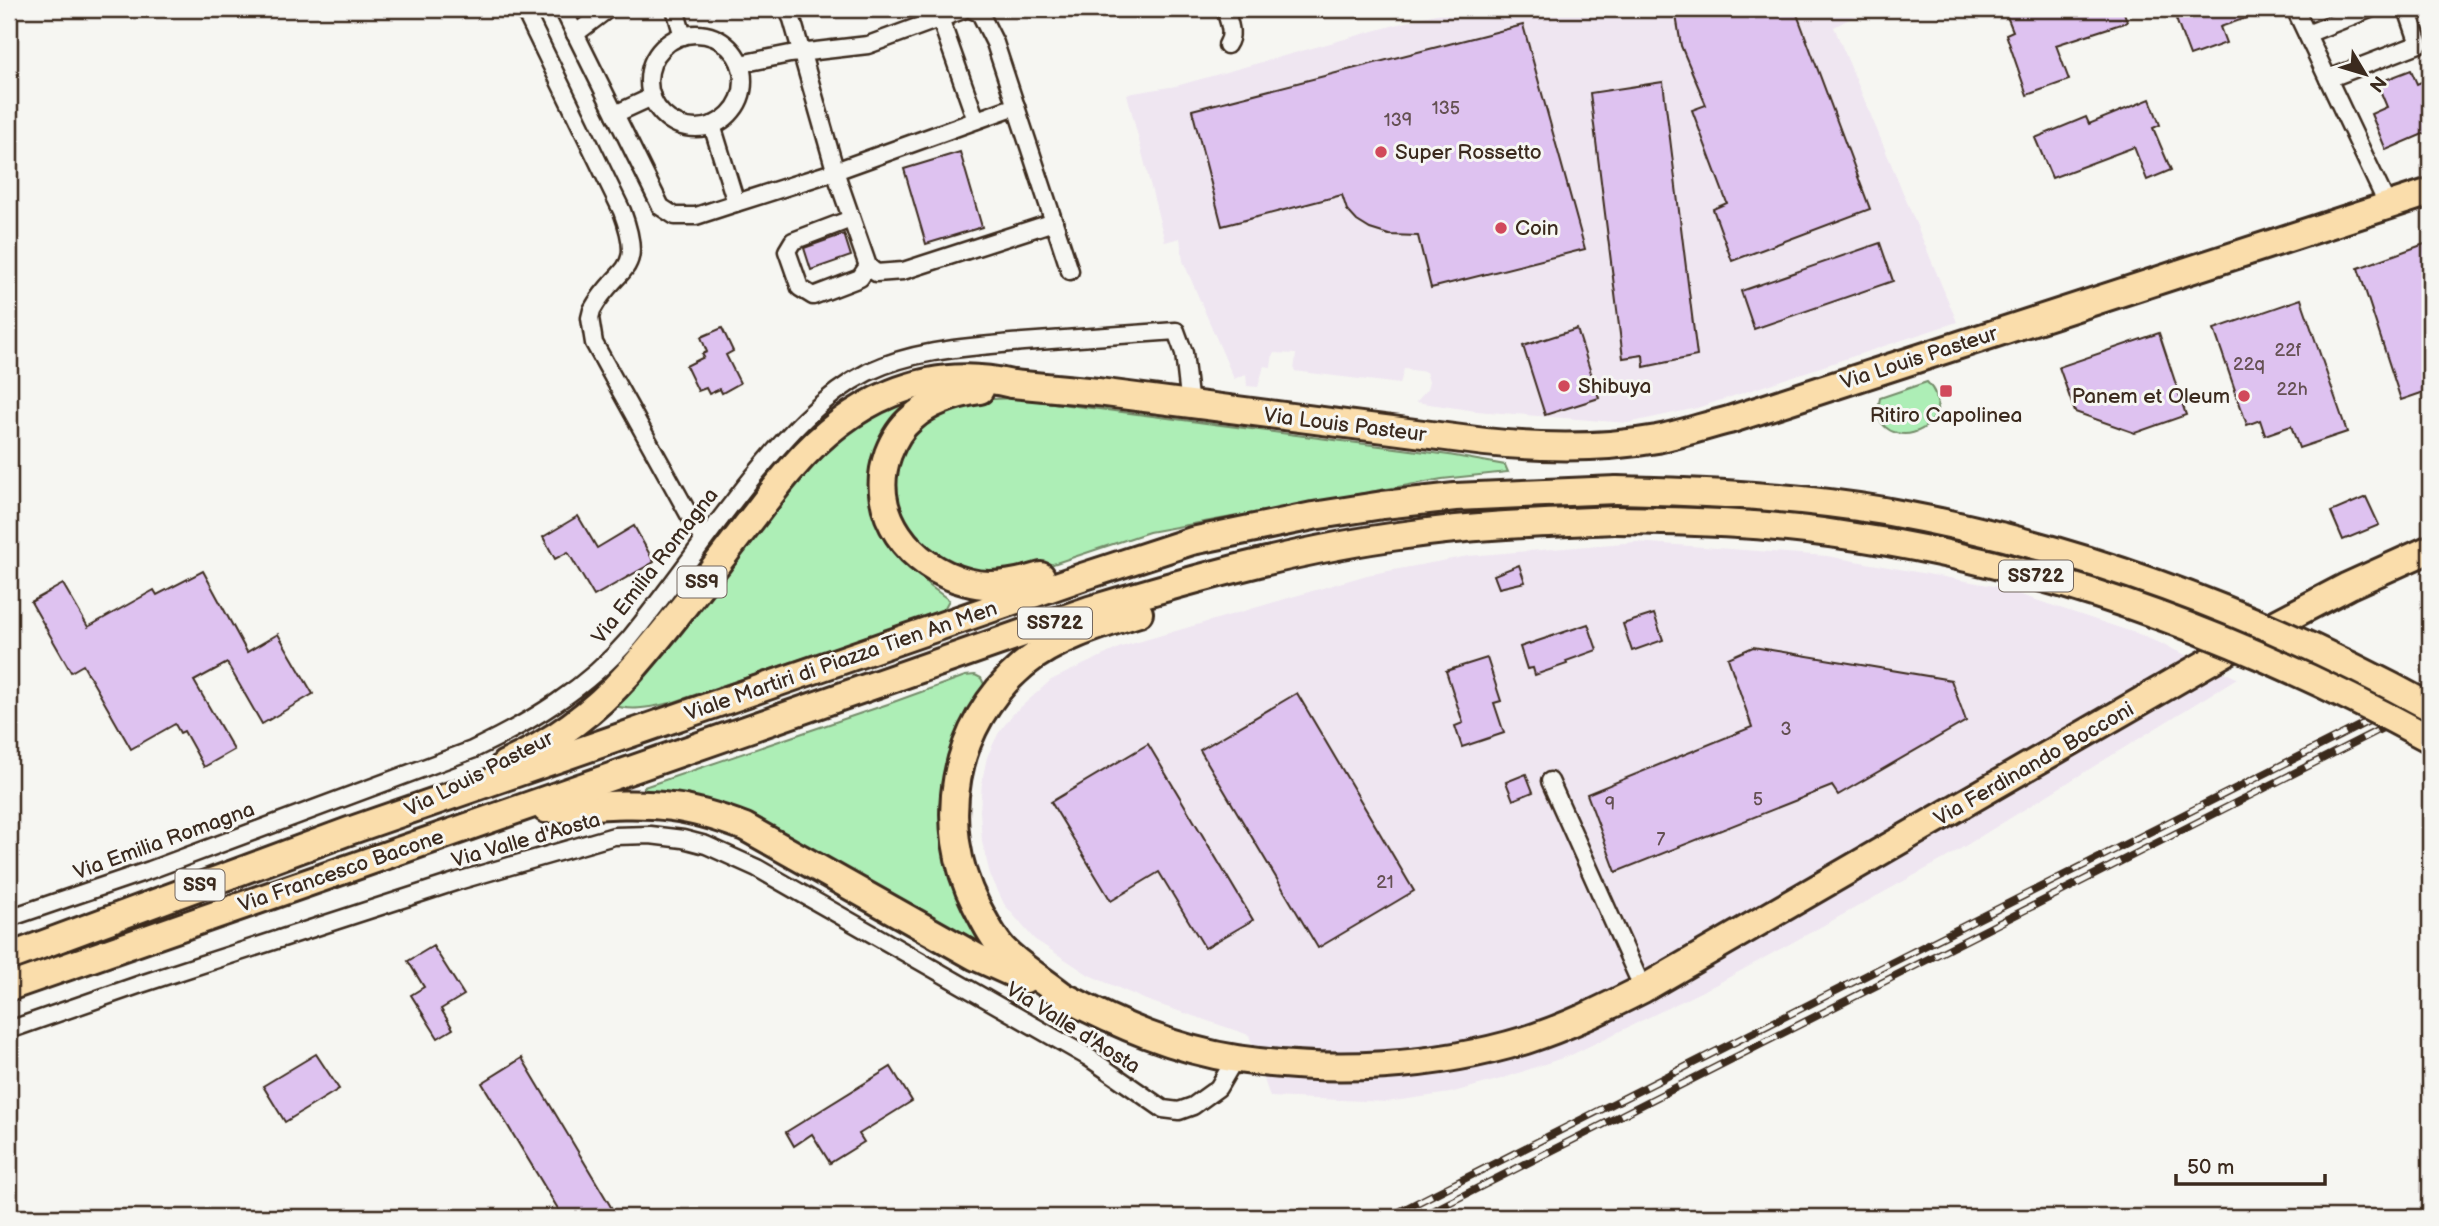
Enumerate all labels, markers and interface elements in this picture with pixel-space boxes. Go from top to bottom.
north arrow [2330,38,2400,108]
text: N [2364,71,2391,96]
house number: 135 [1432,98,1460,119]
house number: 139 [1384,110,1412,131]
place label: Super Rossetto [1395,140,1542,165]
marker: Super Rossetto [1373,144,1389,160]
place label: Coin [1515,216,1559,241]
marker: Coin [1493,220,1509,236]
street label: Via Louis Pasteur [1837,321,2001,395]
house number: 22f [2275,340,2302,361]
house number: 22q [2233,354,2265,375]
place label: Shibuya [1578,374,1651,399]
marker: Shibuya [1556,378,1572,394]
house number: 22h [2276,379,2308,400]
marker: Ritiro Capolinea [1938,383,1954,399]
place label: Panem et Oleum [2072,384,2230,409]
marker: Panem et Oleum [2236,388,2252,404]
street label: Via Louis Pasteur [1262,403,1428,447]
place label: Ritiro Capolinea [1870,403,2022,428]
street label: Via Emilia Romagna [586,483,724,649]
road number: SS722 [1999,561,2073,592]
road number: SS9 [678,566,726,597]
street label: Viale Martiri di Piazza Tien An Men [682,596,1000,726]
road number: SS722 [1018,608,1092,638]
street label: Via Ferdinando Bocconi [1930,697,2138,831]
house number: 3 [1780,719,1792,740]
street label: Via Louis Pasteur [400,726,558,822]
house number: 5 [1753,789,1763,810]
house number: 9 [1605,794,1615,815]
street label: Via Emilia Romagna [70,797,258,885]
street label: Via Valle d'Aosta [449,807,603,873]
street label: Via Francesco Bacone [235,824,447,918]
house number: 7 [1657,829,1666,850]
road number: SS9 [176,870,224,900]
house number: 21 [1376,872,1394,893]
street label: Via Valle d'Aosta [1001,977,1145,1079]
scale bar [2176,1142,2325,1186]
text: 50 m [2187,1155,2234,1180]

